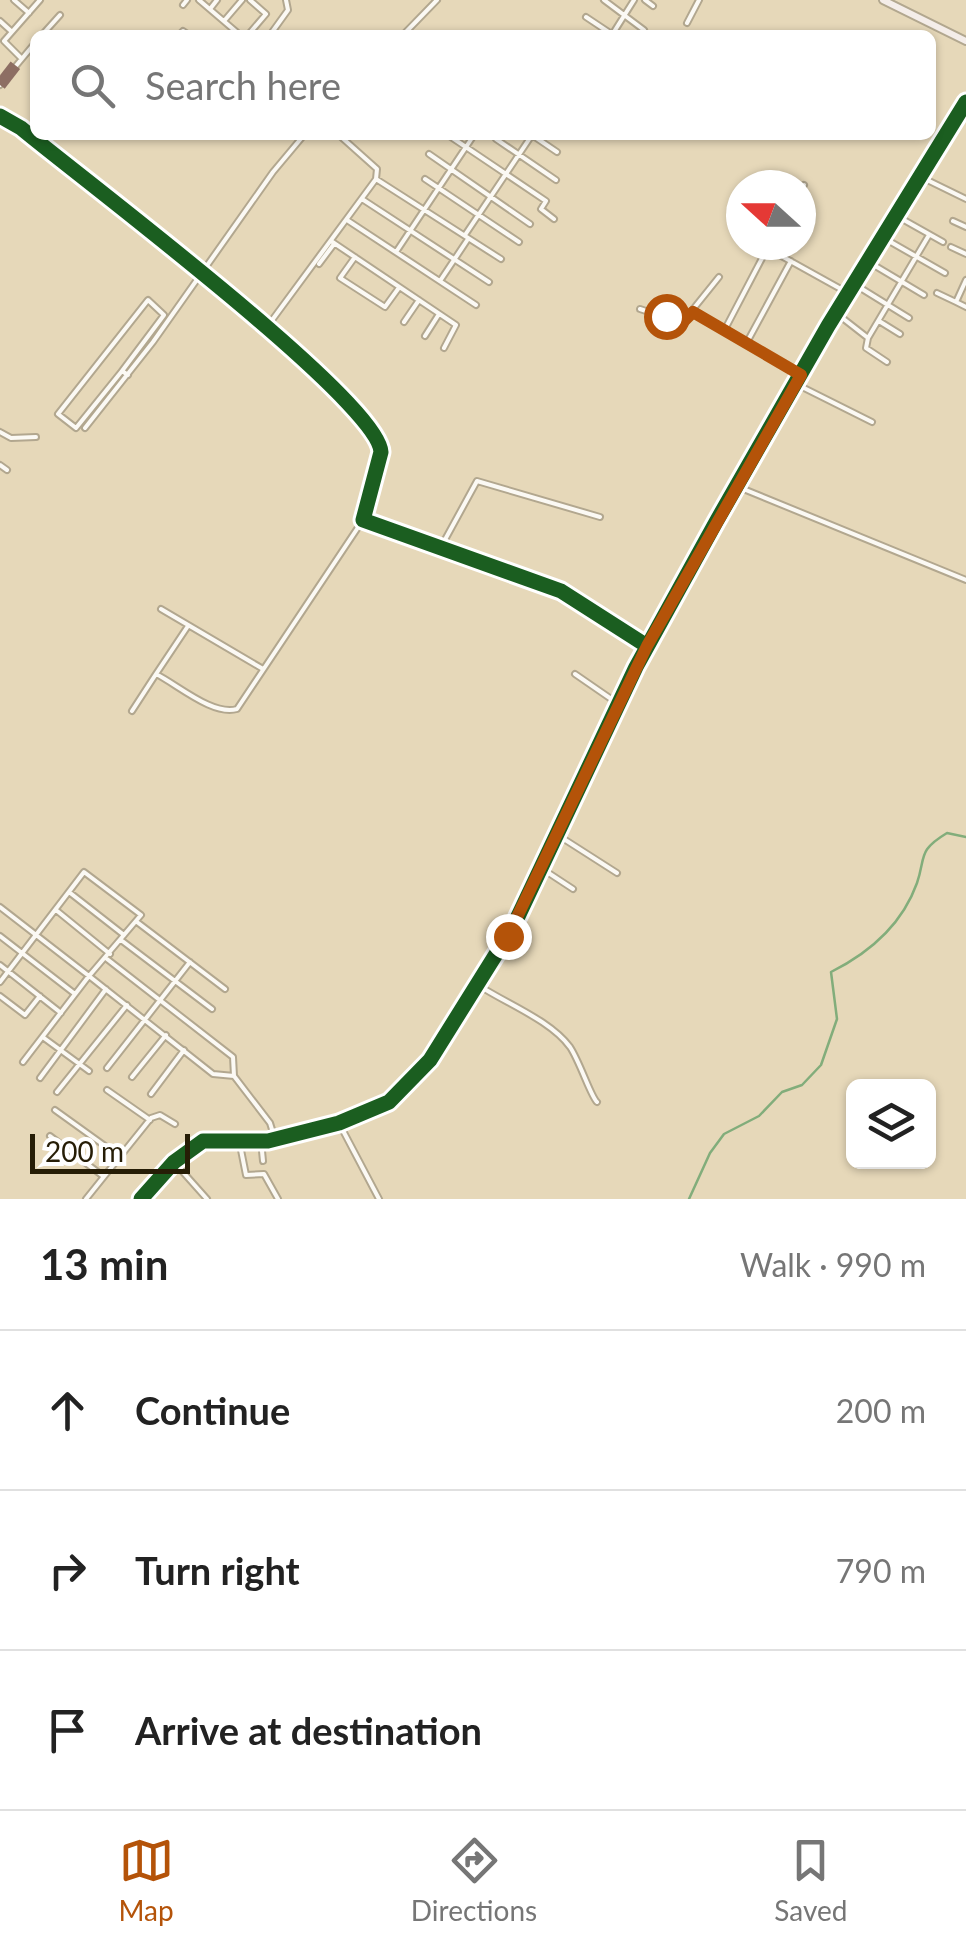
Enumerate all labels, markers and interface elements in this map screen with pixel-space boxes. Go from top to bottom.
search box [30,30,936,140]
icon: search [65,58,120,113]
text: Search here [145,62,341,108]
north arrow [726,170,816,260]
route start [644,294,690,340]
route end [486,914,532,960]
map controls [846,1079,936,1169]
button: layers [846,1079,936,1169]
scale bar [30,1129,190,1174]
text: 200 m [45,1134,124,1168]
text: 13 min [40,1239,168,1289]
text: Walk · 990 m [740,1245,926,1284]
icon: ahead [40,1383,95,1438]
text: Continue [135,1387,290,1433]
text: 200 m [836,1391,926,1430]
icon: right [40,1543,95,1598]
text: Turn right [135,1547,300,1593]
text: 790 m [836,1551,926,1590]
icon: arrive [40,1703,95,1758]
text: Arrive at destination [135,1707,482,1753]
tab: Map [119,1833,174,1927]
tab: Directions [411,1833,537,1927]
tab: Saved [774,1833,847,1927]

